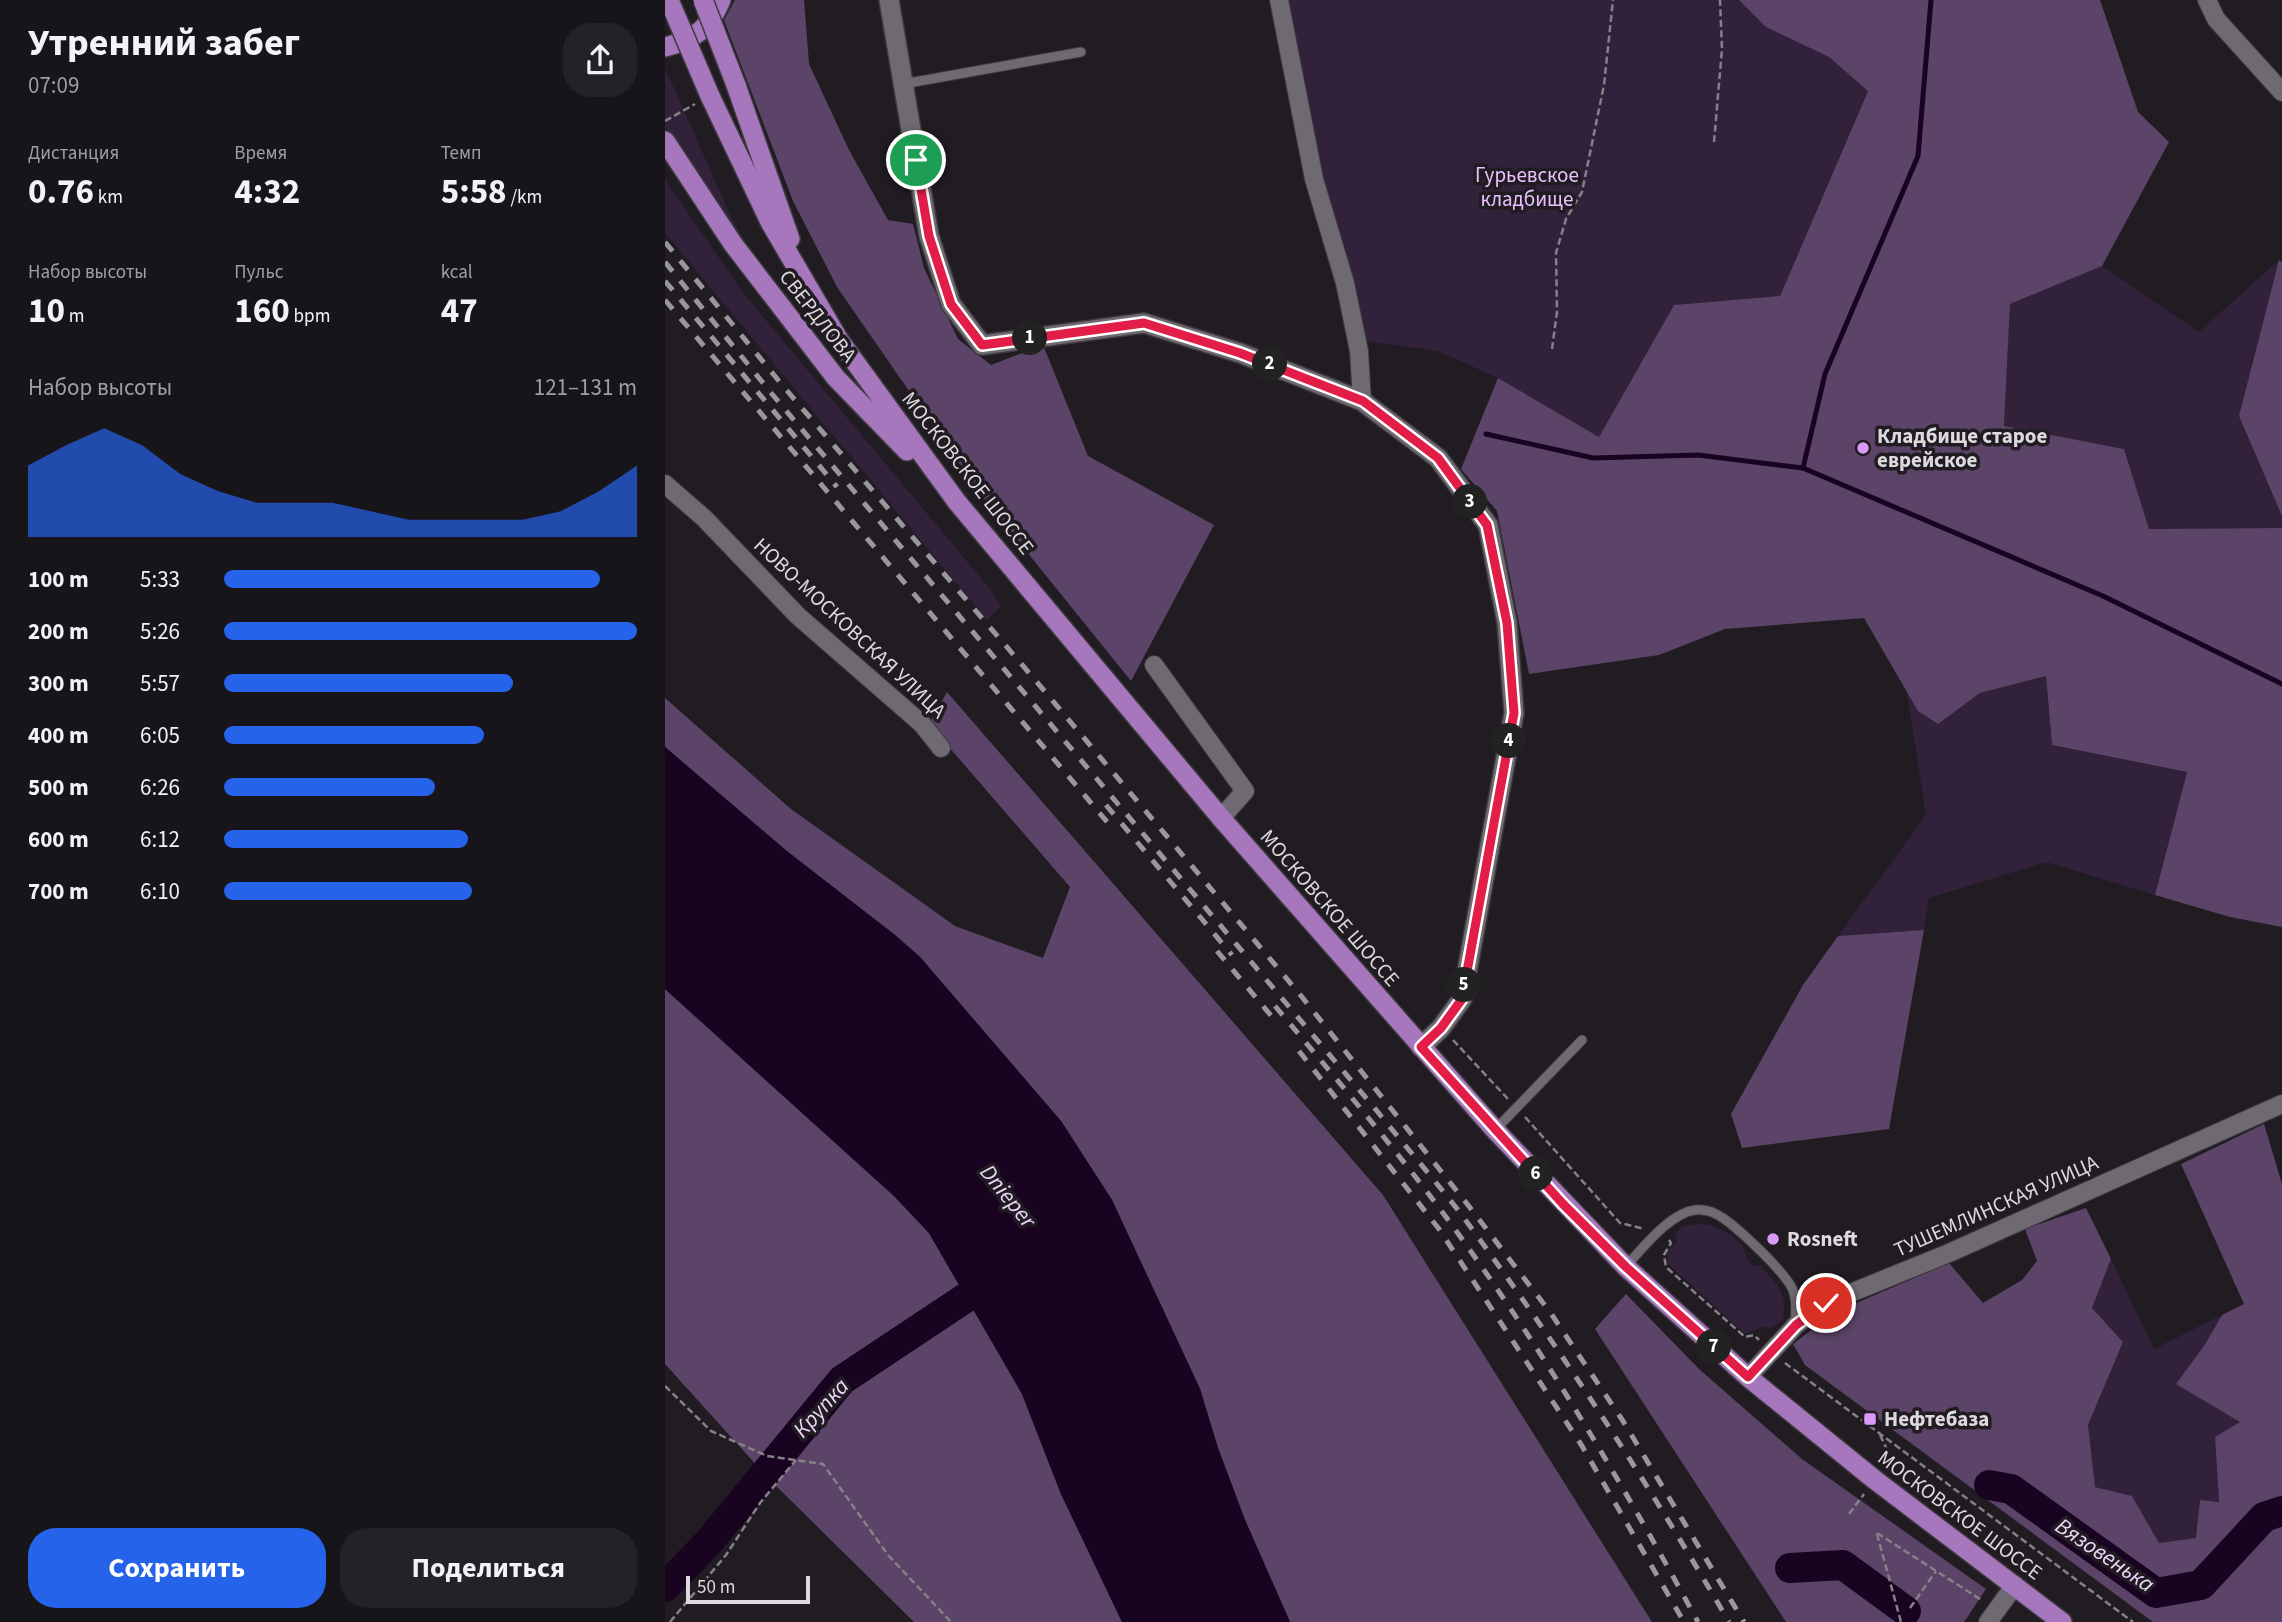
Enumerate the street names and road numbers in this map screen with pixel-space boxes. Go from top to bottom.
street label: СВЕРДЛОВА [772,263,864,369]
street label: МОСКОВСКОЕ ШОССЕ [895,385,1041,561]
street label: НОВО-МОСКОВСКАЯ УЛИЦА [747,531,953,726]
street label: МОСКОВСКОЕ ШОССЕ [1253,823,1407,993]
street label: ТУШЕМЛИНСКАЯ УЛИЦА [1889,1147,2104,1265]
street label: МОСКОВСКОЕ ШОССЕ [1871,1443,2049,1587]

